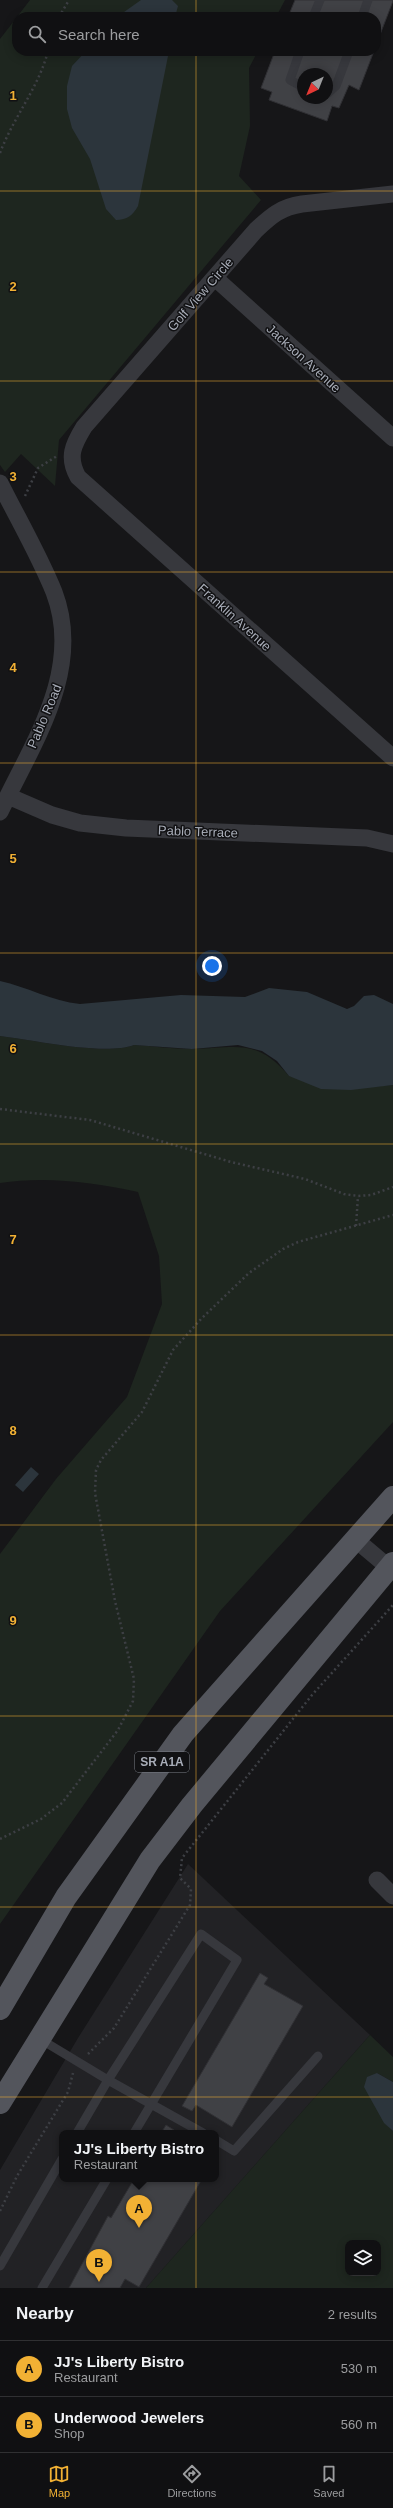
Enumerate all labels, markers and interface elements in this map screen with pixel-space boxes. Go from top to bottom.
search box [12,12,381,56]
icon: search [26,23,48,45]
text: Search here [58,26,140,43]
north arrow [297,68,333,104]
text: 1 [9,88,17,103]
street label: Golf View Circle [164,255,236,334]
text: 2 [9,279,17,294]
street label: Jackson Avenue [264,321,344,396]
text: 3 [9,469,17,484]
street label: Franklin Avenue [195,581,274,654]
text: 4 [9,660,17,675]
street label: Pablo Road [24,682,65,750]
street label: Pablo Terrace [158,823,238,840]
text: 5 [9,851,17,866]
your location [202,956,222,976]
text: 6 [9,1041,17,1056]
text: 7 [9,1232,17,1247]
text: 8 [9,1423,17,1438]
text: 9 [9,1613,17,1628]
road number: SR A1A [135,1752,189,1772]
popup [59,2130,219,2182]
text: JJ's Liberty Bistro [74,2140,204,2157]
text: Restaurant [74,2157,137,2172]
pin: A [126,2195,152,2228]
map controls [345,2240,381,2276]
button: layers [345,2240,381,2276]
pin: B [86,2249,112,2282]
text: Nearby [16,2304,74,2323]
text: 2 results [328,2307,377,2322]
text: JJ's Liberty Bistro [54,2353,184,2370]
text: A [24,2361,34,2376]
text: 530 m [341,2361,377,2376]
text: Restaurant [54,2370,118,2385]
text: Underwood Jewelers [54,2409,204,2426]
text: B [24,2417,34,2432]
text: 560 m [341,2417,377,2432]
text: Shop [54,2426,84,2441]
tab: Map [48,2463,70,2499]
tab: Directions [167,2463,216,2499]
tab: Saved [313,2463,344,2499]

